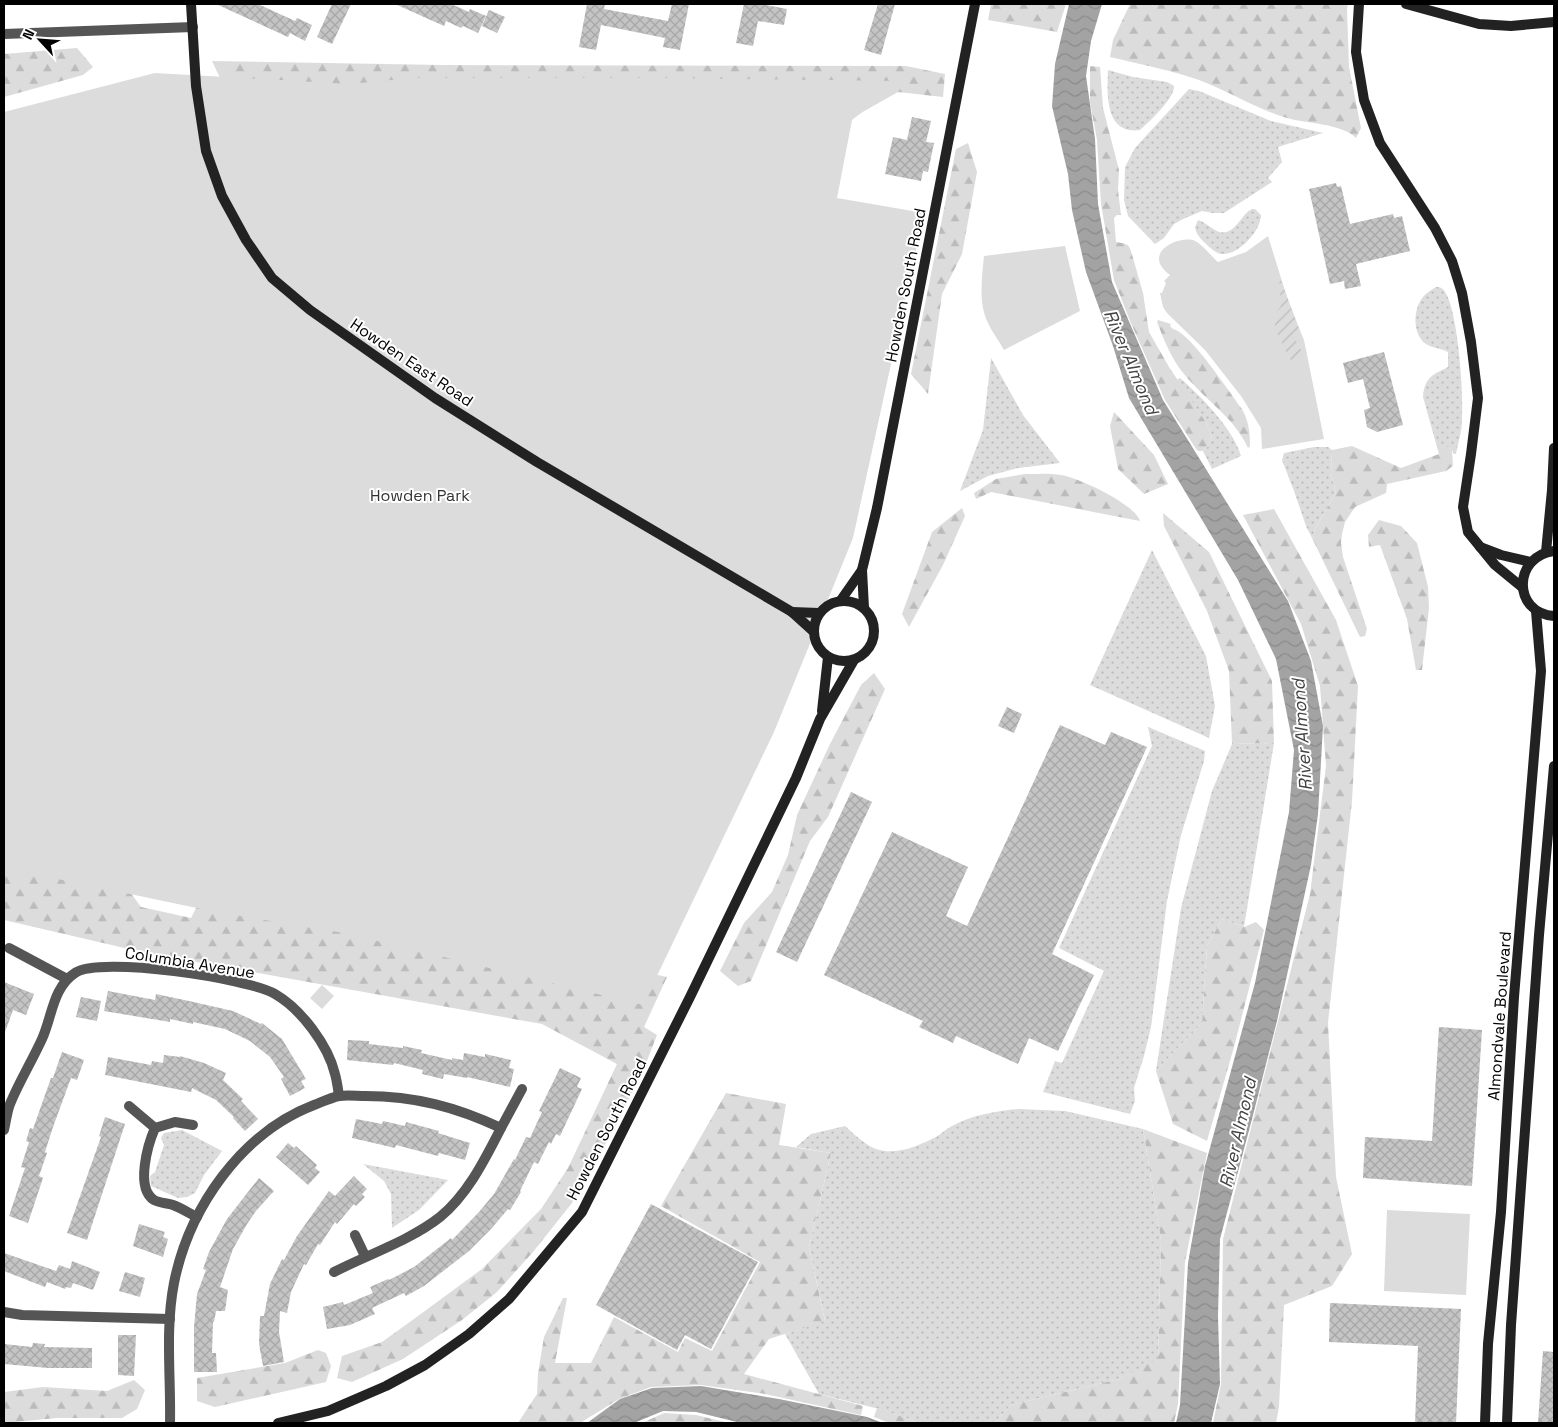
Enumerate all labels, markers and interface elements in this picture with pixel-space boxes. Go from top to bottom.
north arrow [15,15,65,65]
text: N [18,26,38,42]
street label: Howden South Road [880,206,931,364]
water label: River Almond [1099,306,1165,420]
street label: Howden East Road [346,314,477,411]
park label: Howden Park [370,485,470,506]
water label: River Almond [1286,676,1317,792]
street label: Almondvale Boulevard [1483,931,1516,1101]
street label: Columbia Avenue [123,942,256,983]
street label: Howden South Road [562,1055,651,1204]
water label: River Almond [1214,1073,1262,1190]

